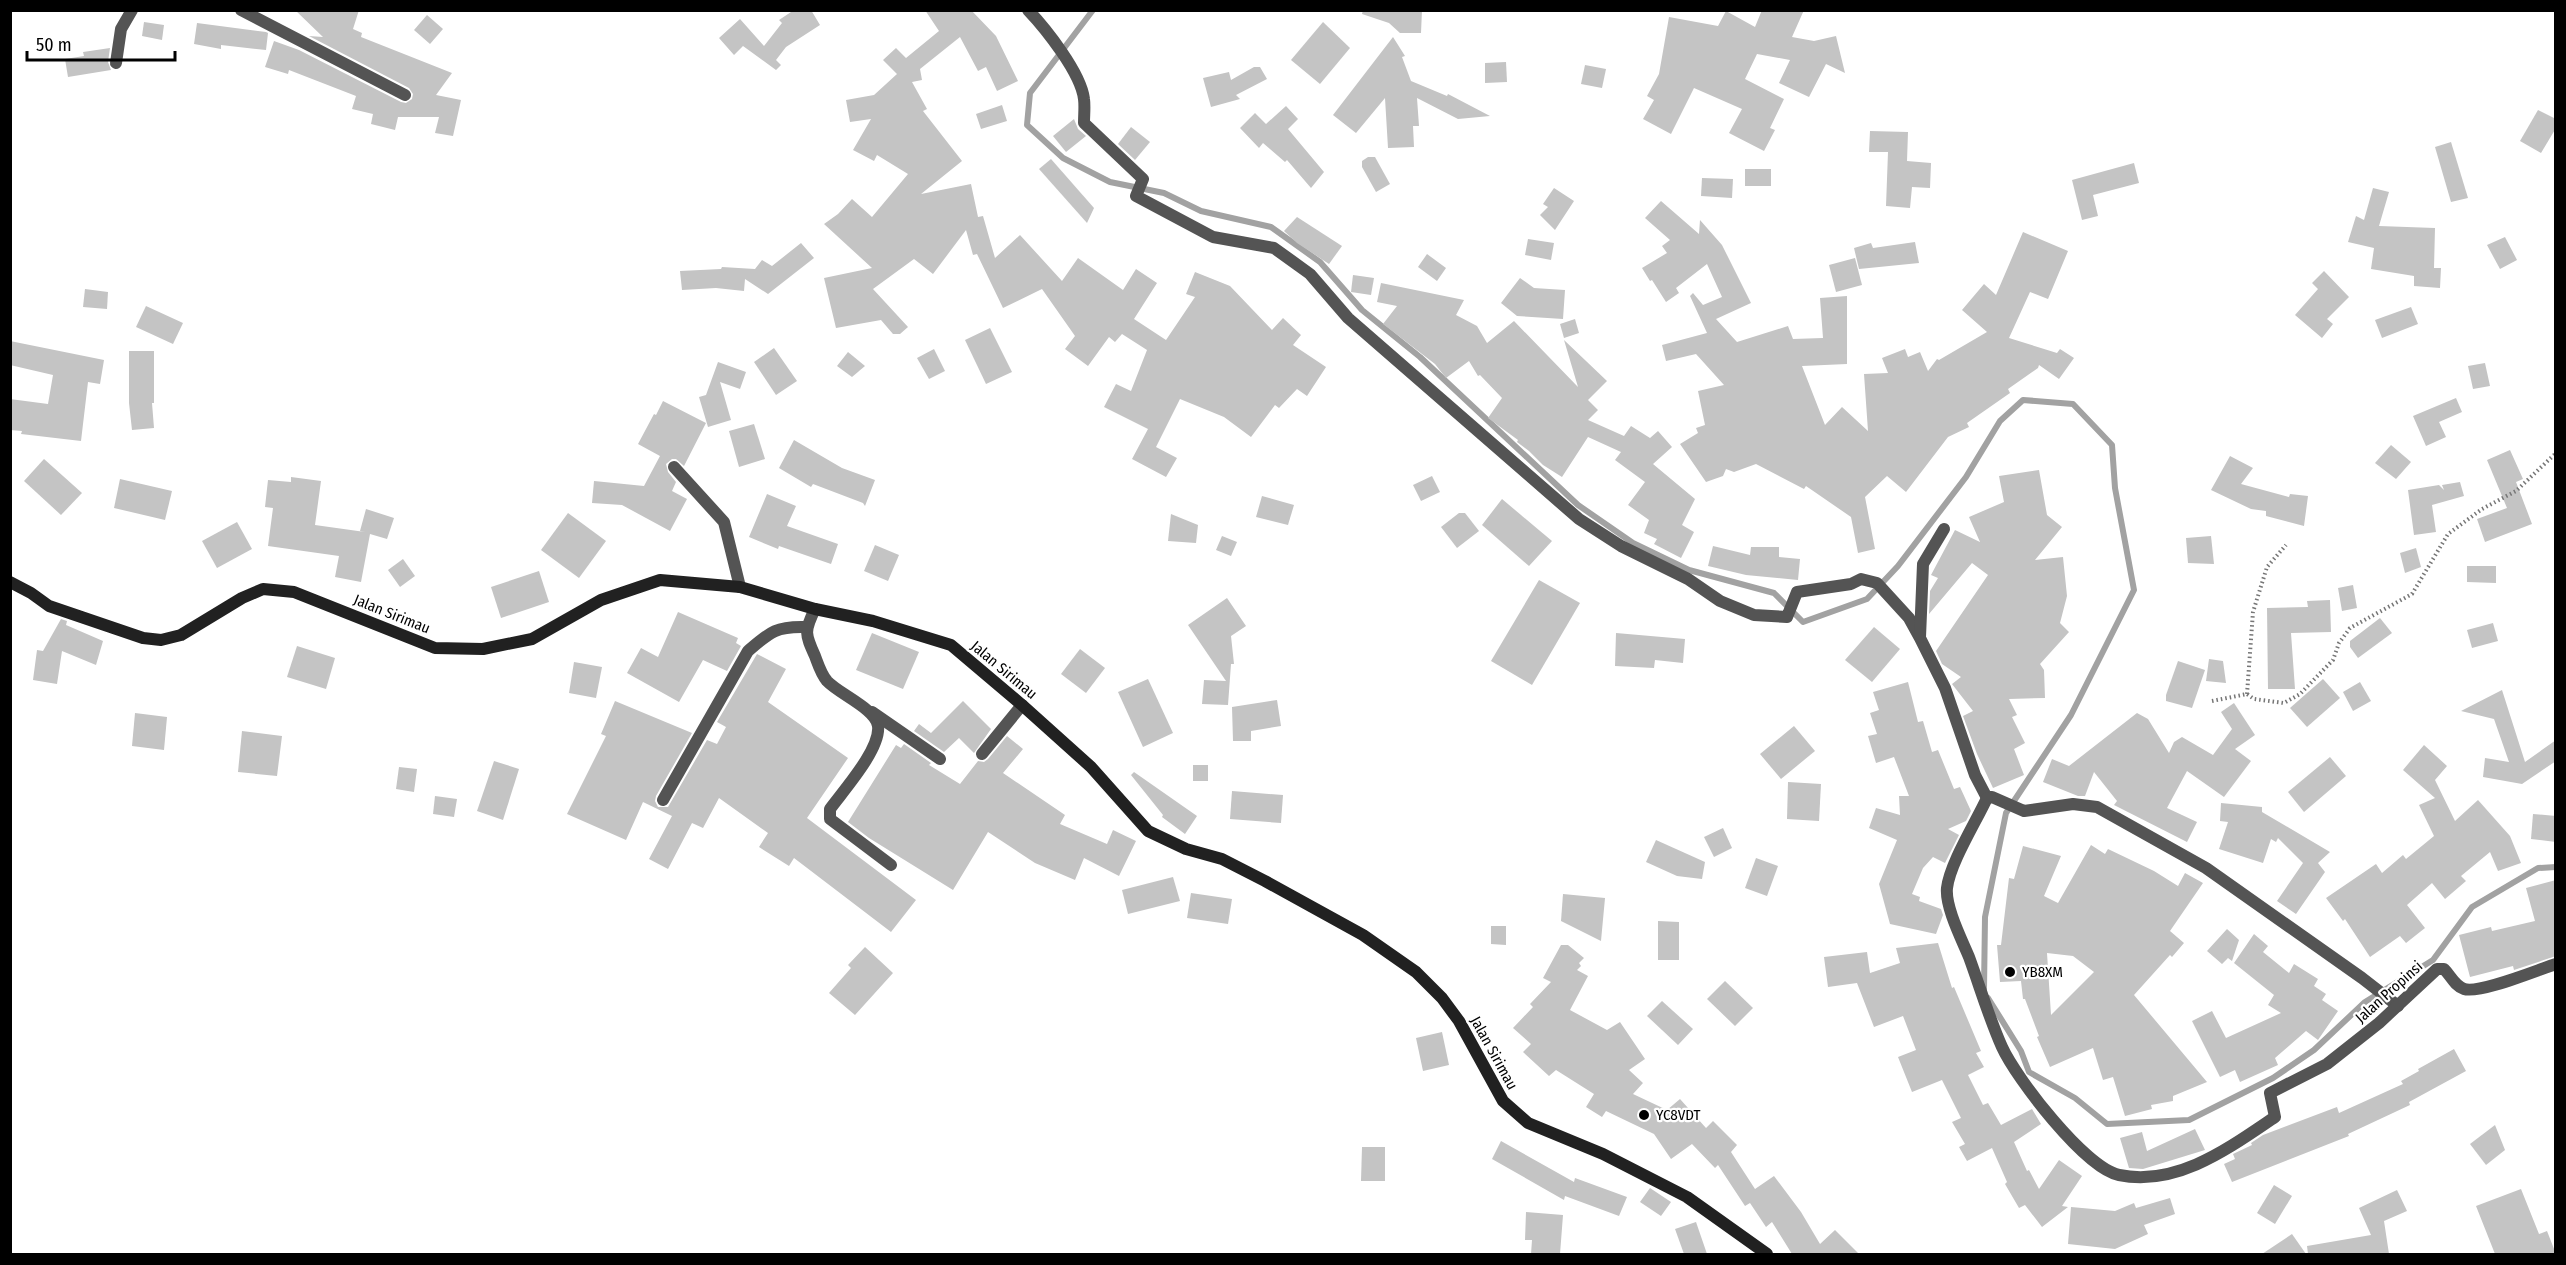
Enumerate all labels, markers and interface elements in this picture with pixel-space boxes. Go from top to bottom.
scale bar [27,24,176,62]
text: 50 m [36,34,72,56]
street label: Jalan Sirimau [351,590,433,638]
street label: Jalan Sirimau [967,637,1041,703]
street label: Jalan Propinsi [2352,957,2426,1027]
place label: YB8XM [2022,963,2063,981]
marker: YB8XM [2003,965,2017,979]
street label: Jalan Sirimau [1467,1013,1521,1093]
place label: YC8VDT [1656,1106,1701,1124]
marker: YC8VDT [1637,1108,1651,1122]

